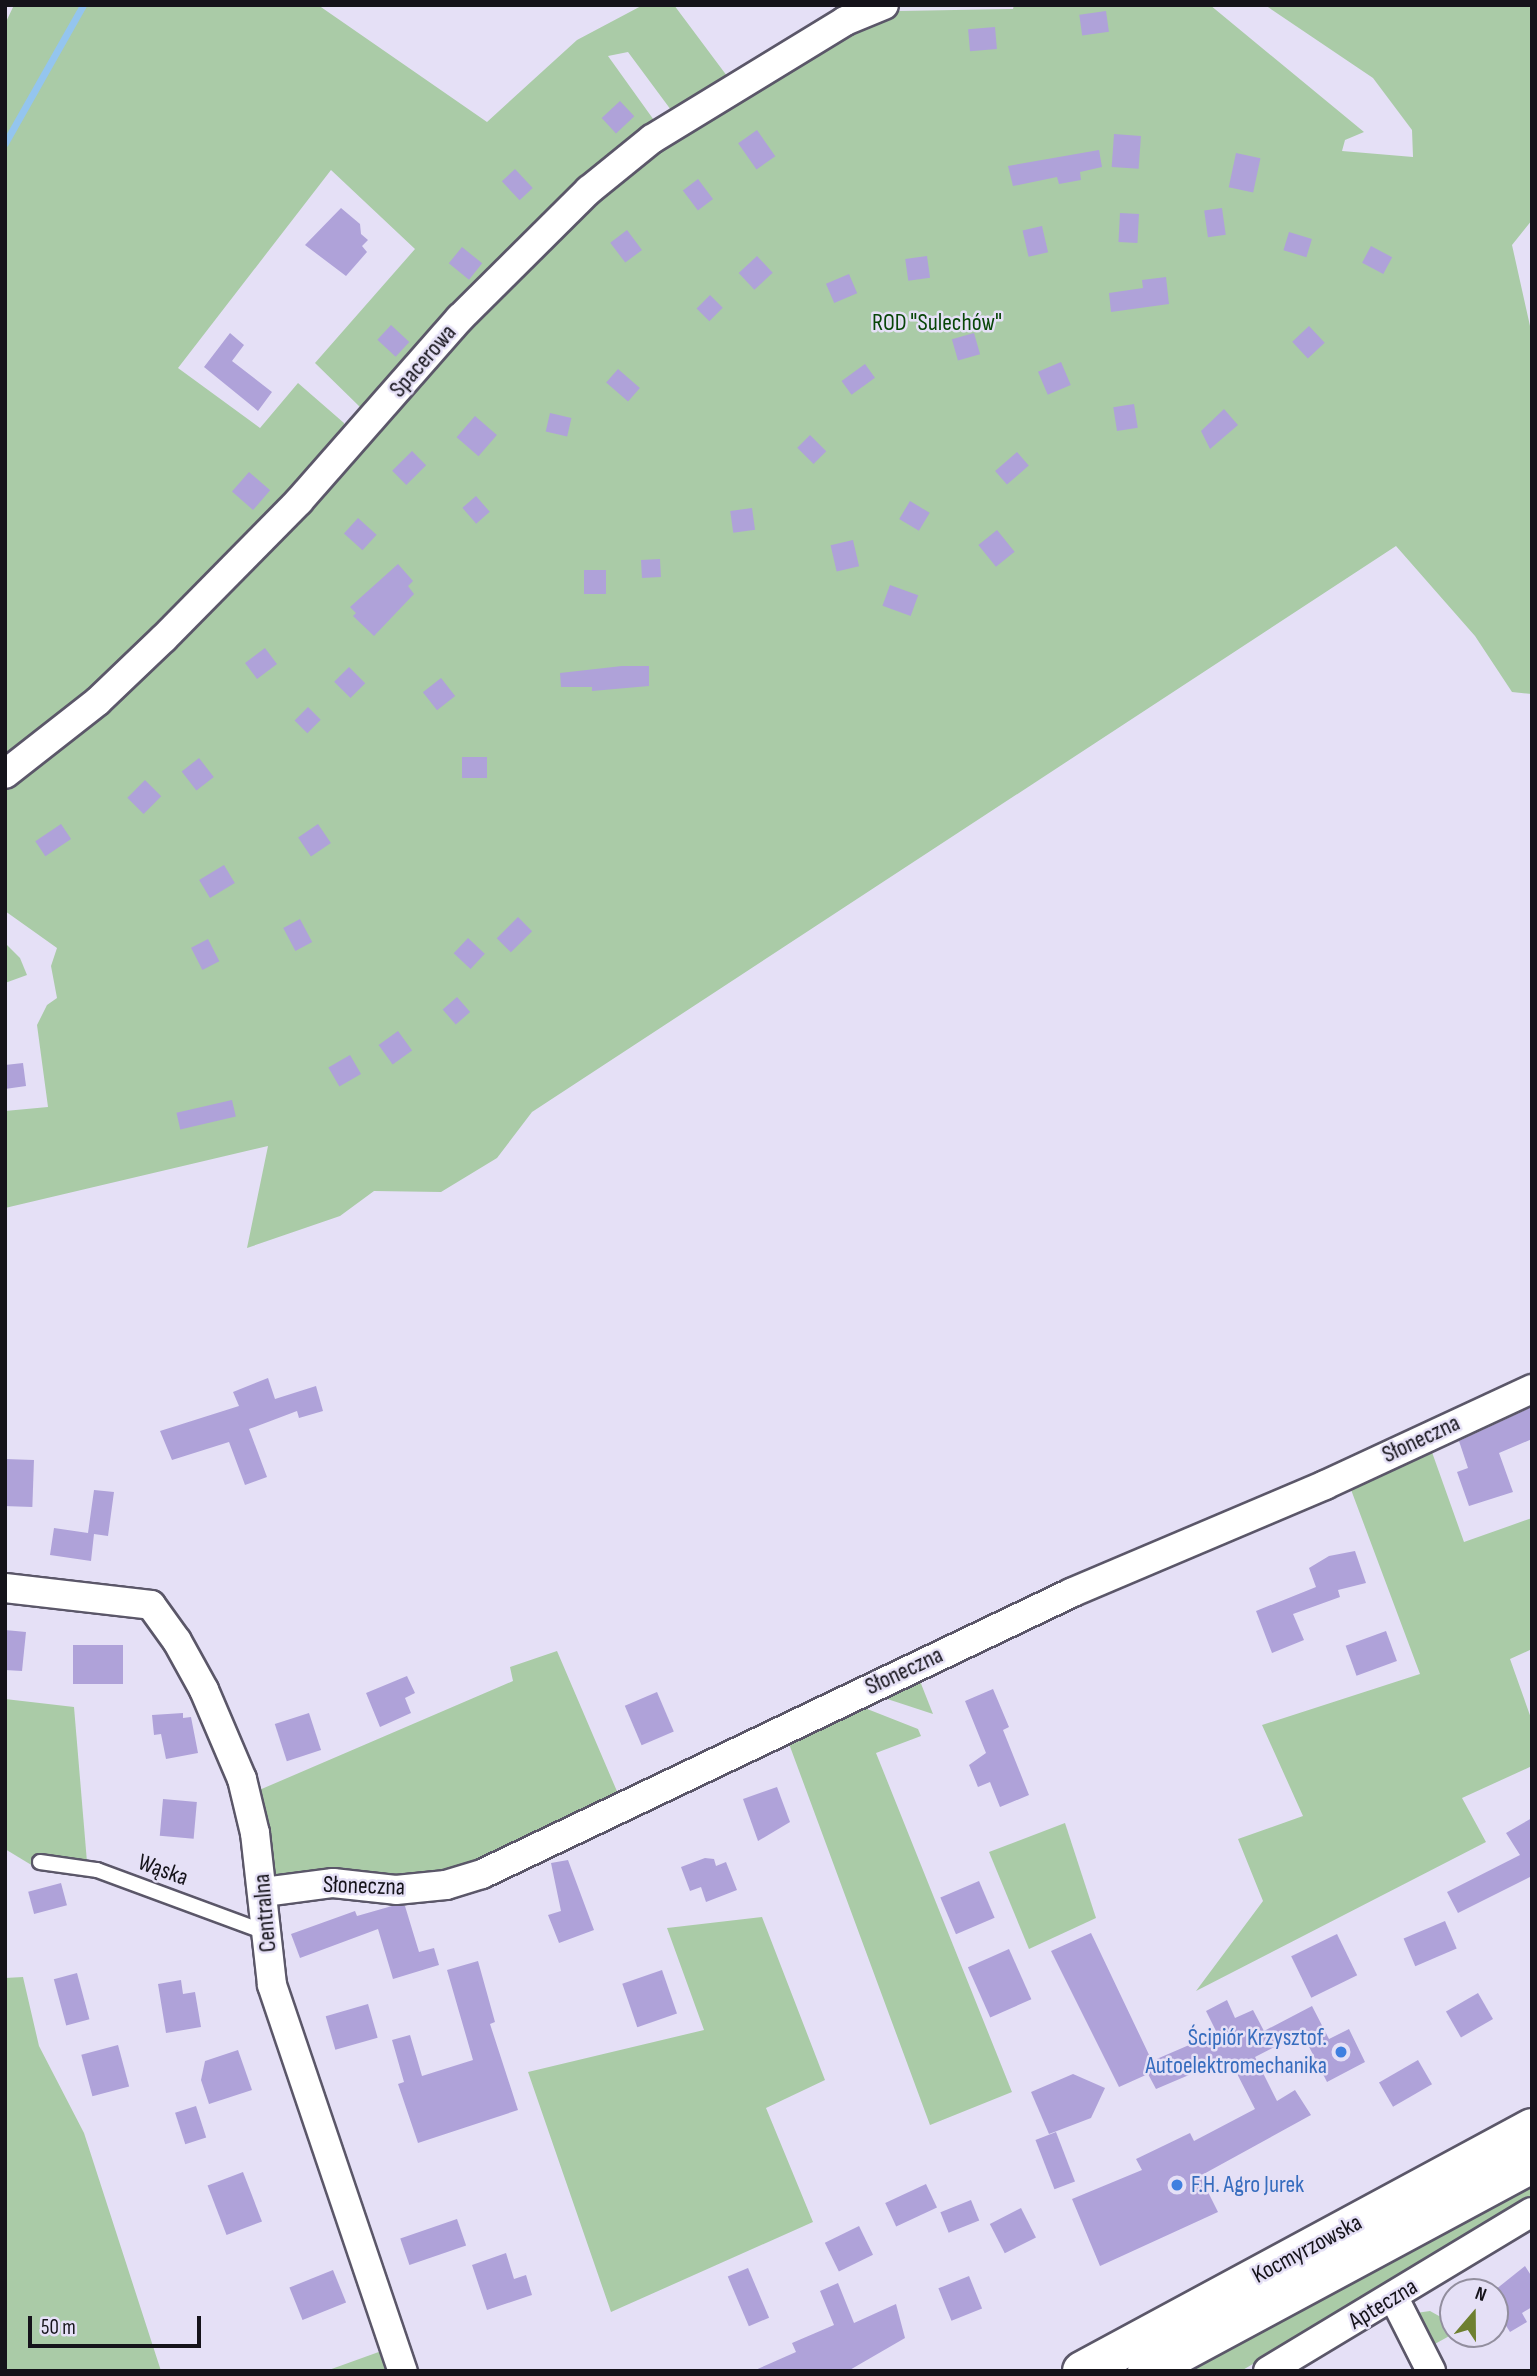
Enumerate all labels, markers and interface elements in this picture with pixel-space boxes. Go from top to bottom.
park label: ROD "Sulechów" [872,309,1002,337]
street label: Spacerowa [383,319,463,403]
street label: Słoneczna [1378,1409,1464,1469]
street label: Słoneczna [861,1641,947,1701]
street label: Wąska [134,1848,192,1892]
street label: Słoneczna [322,1870,406,1902]
street label: Centralna [247,1873,283,1953]
place label: Ścipiór Krzysztof. Autoelektromechanika [1146,2024,1327,2080]
marker: Ścipiór Krzysztof. Autoelektromechanika [1333,2044,1349,2060]
place label: F.H. Agro Jurek [1191,2171,1304,2199]
marker: F.H. Agro Jurek [1169,2177,1185,2193]
street label: Kocmyrzowska [1247,2208,1367,2290]
street label: Apteczna [1343,2272,1423,2336]
north arrow [1439,2278,1509,2348]
text: N [1472,2282,1489,2307]
scale bar [32,2302,205,2346]
text: 50 m [41,2315,76,2340]

